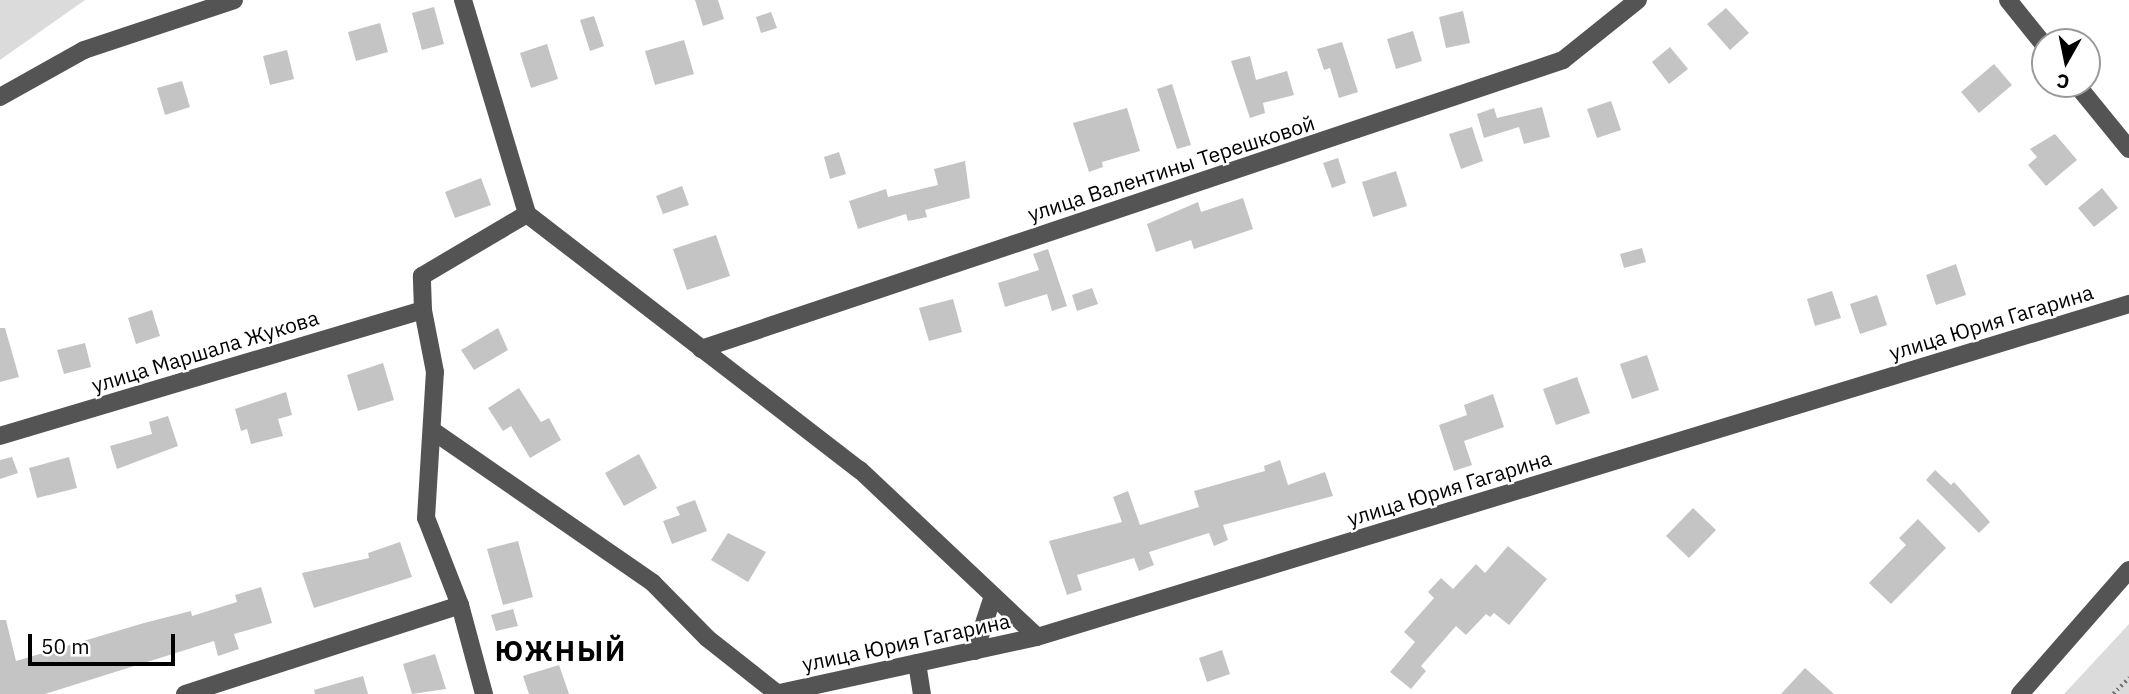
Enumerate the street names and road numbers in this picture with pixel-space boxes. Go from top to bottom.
street label: улица Валентины Терешковой [1024,110,1318,226]
street label: улица Юрия Гагарина [1886,279,2096,365]
street label: улица Маршала Жукова [88,304,322,398]
street label: улица Юрия Гагарина [1344,445,1554,531]
street label: улица Юрия Гагарина [800,608,1012,676]

